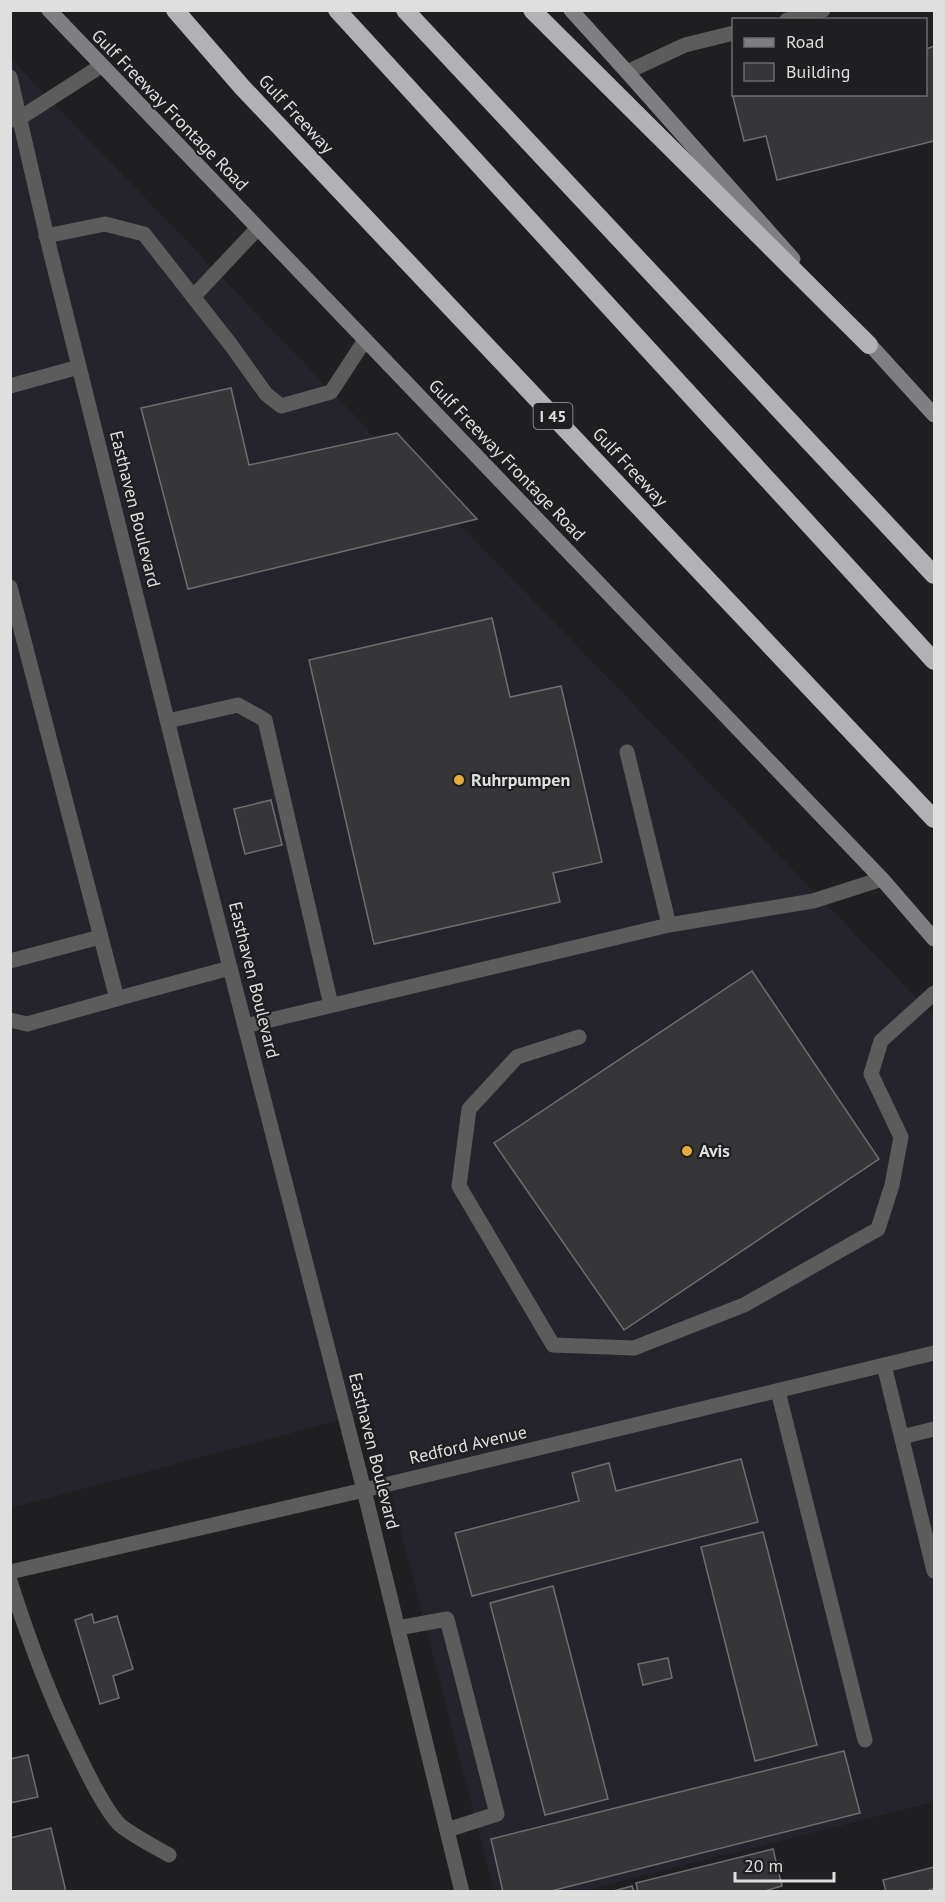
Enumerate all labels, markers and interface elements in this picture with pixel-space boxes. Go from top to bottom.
legend [732,18,927,96]
street label: Gulf Freeway Frontage Road [87,24,254,195]
text: Road [786,30,824,53]
text: Building [786,60,850,83]
street label: Gulf Freeway [254,69,339,159]
street label: Gulf Freeway Frontage Road [424,374,591,545]
road number: I 45 [534,403,572,429]
street label: Gulf Freeway [588,422,673,512]
street label: Easthaven Boulevard [105,428,166,590]
place label: Ruhrpumpen [471,768,570,791]
marker: Ruhrpumpen [452,773,466,787]
street label: Easthaven Boulevard [224,899,285,1061]
place label: Avis [699,1139,730,1162]
marker: Avis [680,1144,694,1158]
street label: Easthaven Boulevard [344,1370,405,1532]
street label: Redford Avenue [407,1420,529,1469]
scale bar [735,1845,834,1883]
text: 20 m [744,1854,783,1877]

